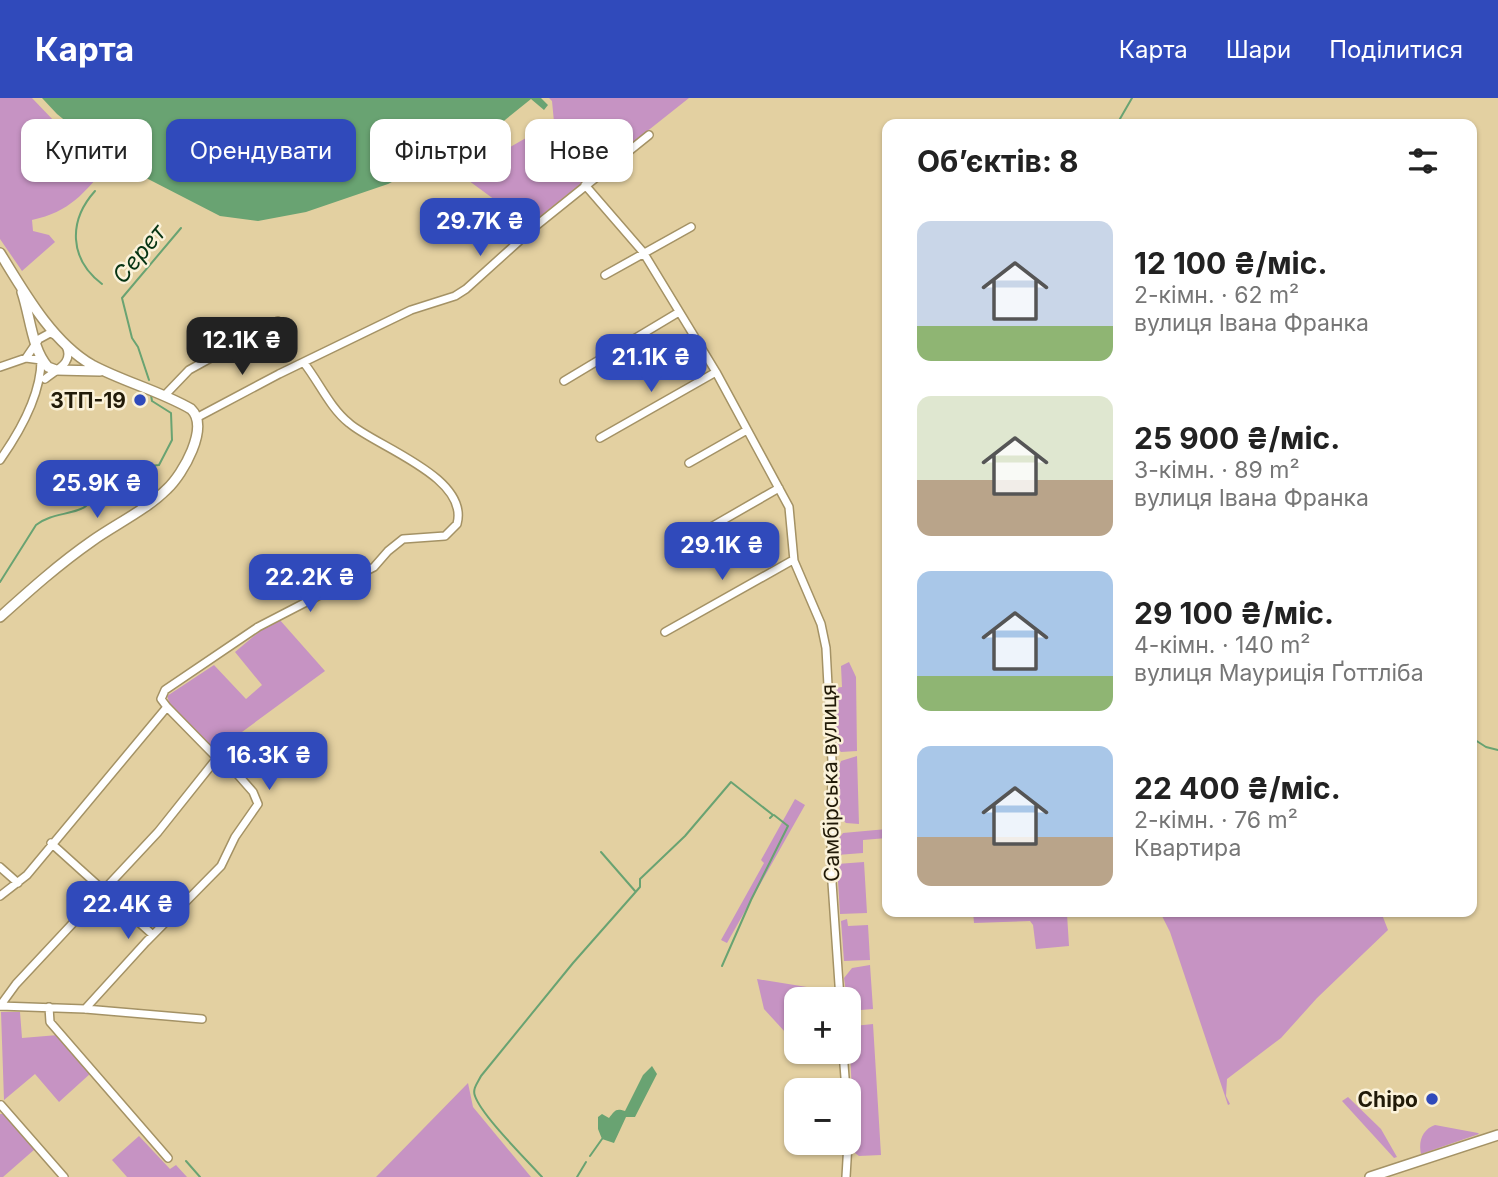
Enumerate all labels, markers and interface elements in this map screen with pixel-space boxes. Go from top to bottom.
text: Карта [35,29,134,69]
text: Карта [1119,35,1188,64]
text: Шари [1226,35,1291,64]
text: Поділитися [1329,35,1463,64]
chip: Купити [21,119,152,182]
chip: Орендувати [166,119,356,182]
chip: Фільтри [370,119,511,182]
chip: Нове [525,119,633,182]
icon: filters [1404,142,1442,180]
text: Об’єктів: 8 [917,143,1079,179]
pin: 29.7K ₴ [415,198,545,258]
text: 29.7K ₴ [436,207,524,235]
water label: Серет [106,218,172,289]
text: 12 100 ₴/міс. [1134,245,1327,281]
icon: home [973,249,1057,333]
text: 2-кімн. · 62 m² [1134,281,1299,309]
text: вулиця Івана Франка [1134,309,1369,337]
pin: 12.1K ₴ [177,317,307,377]
text: 12.1K ₴ [203,326,281,354]
pin: 21.1K ₴ [586,334,716,394]
text: 21.1K ₴ [612,343,690,371]
place label: ЗТП-19 [50,388,126,413]
marker: ЗТП-19 [132,392,148,408]
text: 25 900 ₴/міс. [1134,420,1340,456]
icon: home [973,424,1057,508]
text: 3-кімн. · 89 m² [1134,456,1300,484]
pin: 25.9K ₴ [32,460,162,520]
text: 25.9K ₴ [52,469,142,497]
text: вулиця Івана Франка [1134,484,1369,512]
pin: 29.1K ₴ [657,522,787,582]
text: 29.1K ₴ [680,531,764,559]
pin: 22.2K ₴ [245,554,375,614]
text: 22.2K ₴ [265,563,355,591]
text: 29 100 ₴/міс. [1134,595,1334,631]
icon: home [973,599,1057,683]
text: 4-кімн. · 140 m² [1134,631,1310,659]
text: вулиця Мауриція Ґоттліба [1134,659,1424,687]
street label: Самбірська вулиця [816,684,844,882]
pin: 16.3K ₴ [204,732,334,792]
text: 16.3K ₴ [226,741,312,769]
text: 22 400 ₴/міс. [1134,770,1341,806]
icon: home [973,774,1057,858]
text: 2-кімн. · 76 m² [1134,806,1298,834]
text: Квартира [1134,834,1241,862]
pin: 22.4K ₴ [63,882,193,941]
text: 22.4K ₴ [82,890,174,918]
map controls [784,987,861,1155]
button: + [784,987,861,1064]
button: − [784,1078,861,1155]
place label: Chipo [1358,1087,1418,1112]
marker: Chipo [1424,1091,1440,1107]

